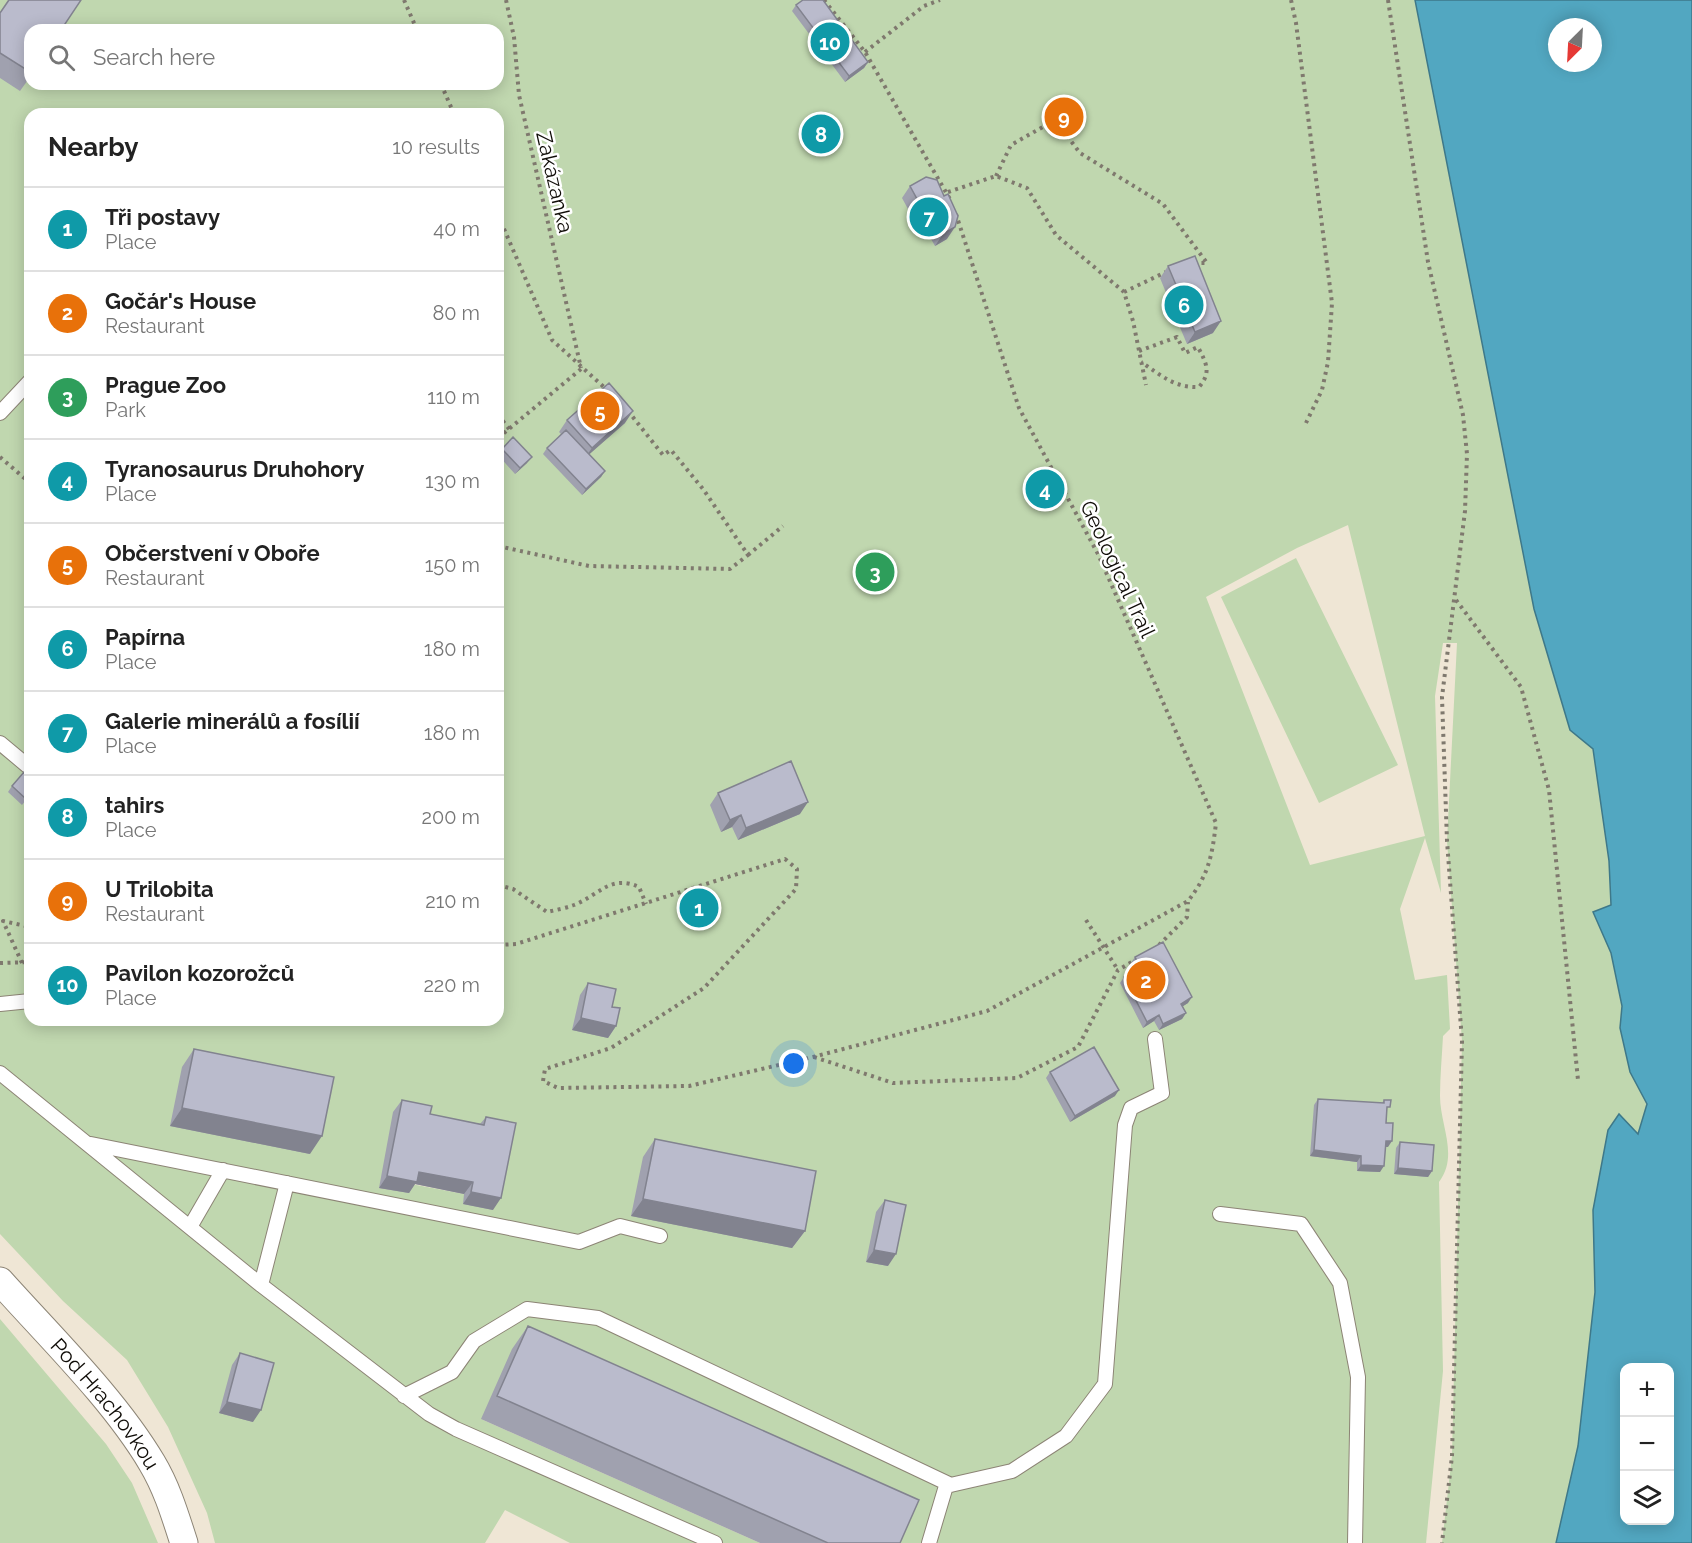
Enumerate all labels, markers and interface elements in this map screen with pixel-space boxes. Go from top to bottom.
north arrow [1548,18,1602,72]
pin: 10 [810,20,850,64]
search box [24,24,504,90]
icon: search [45,41,78,74]
text: Search here [93,44,215,70]
pin: 9 [1044,94,1084,140]
pin: 8 [802,112,840,156]
street label: Zakázanka [531,129,579,235]
text: Nearby [48,132,138,162]
text: 10 results [392,135,480,159]
pin: 7 [910,194,948,240]
text: Tři postavy [105,204,220,230]
text: 1 [63,217,72,241]
text: 40 m [433,217,480,241]
text: Place [105,230,156,254]
pin: 6 [1164,282,1204,328]
text: Gočár's House [105,288,256,314]
text: 2 [62,301,73,325]
text: 80 m [432,301,480,325]
text: Restaurant [105,314,205,338]
text: Prague Zoo [105,372,226,398]
text: 3 [62,385,73,409]
text: 110 m [427,385,480,409]
pin: 5 [580,388,620,434]
text: Park [105,398,146,422]
text: Tyranosaurus Druhohory [105,456,364,482]
pin: 4 [1026,466,1064,512]
text: 4 [62,469,73,493]
text: 130 m [425,469,480,493]
text: Place [105,482,156,506]
street label: Geological Trail [1075,496,1161,642]
text: Občerstvení v Oboře [105,540,320,566]
pin: 3 [856,550,894,594]
text: 5 [62,553,73,577]
text: 150 m [425,553,480,577]
text: Restaurant [105,566,205,590]
text: Papírna [105,624,185,650]
text: 6 [61,637,74,661]
text: 180 m [424,637,480,661]
text: Place [105,650,156,674]
text: Galerie minerálů a fosílií [105,708,360,734]
text: 7 [62,721,73,745]
text: 180 m [424,721,480,745]
text: Place [105,734,156,758]
text: tahirs [105,792,164,818]
text: 8 [61,805,74,829]
text: 200 m [422,805,480,829]
text: Place [105,818,156,842]
text: U Trilobita [105,876,214,902]
pin: 1 [680,886,718,930]
text: 9 [62,889,73,913]
text: 210 m [425,889,480,913]
text: Restaurant [105,902,205,926]
pin: 2 [1126,958,1166,1002]
text: Pavilon kozorožců [105,960,294,986]
text: 10 [56,973,79,997]
text: 220 m [423,973,480,997]
text: Place [105,986,156,1010]
your location [779,1049,808,1078]
street label: Pod Hrachovkou [46,1333,165,1474]
map controls [1620,1363,1674,1525]
button: + [1620,1363,1674,1417]
button: − [1620,1417,1674,1471]
button: layers [1620,1471,1674,1525]

